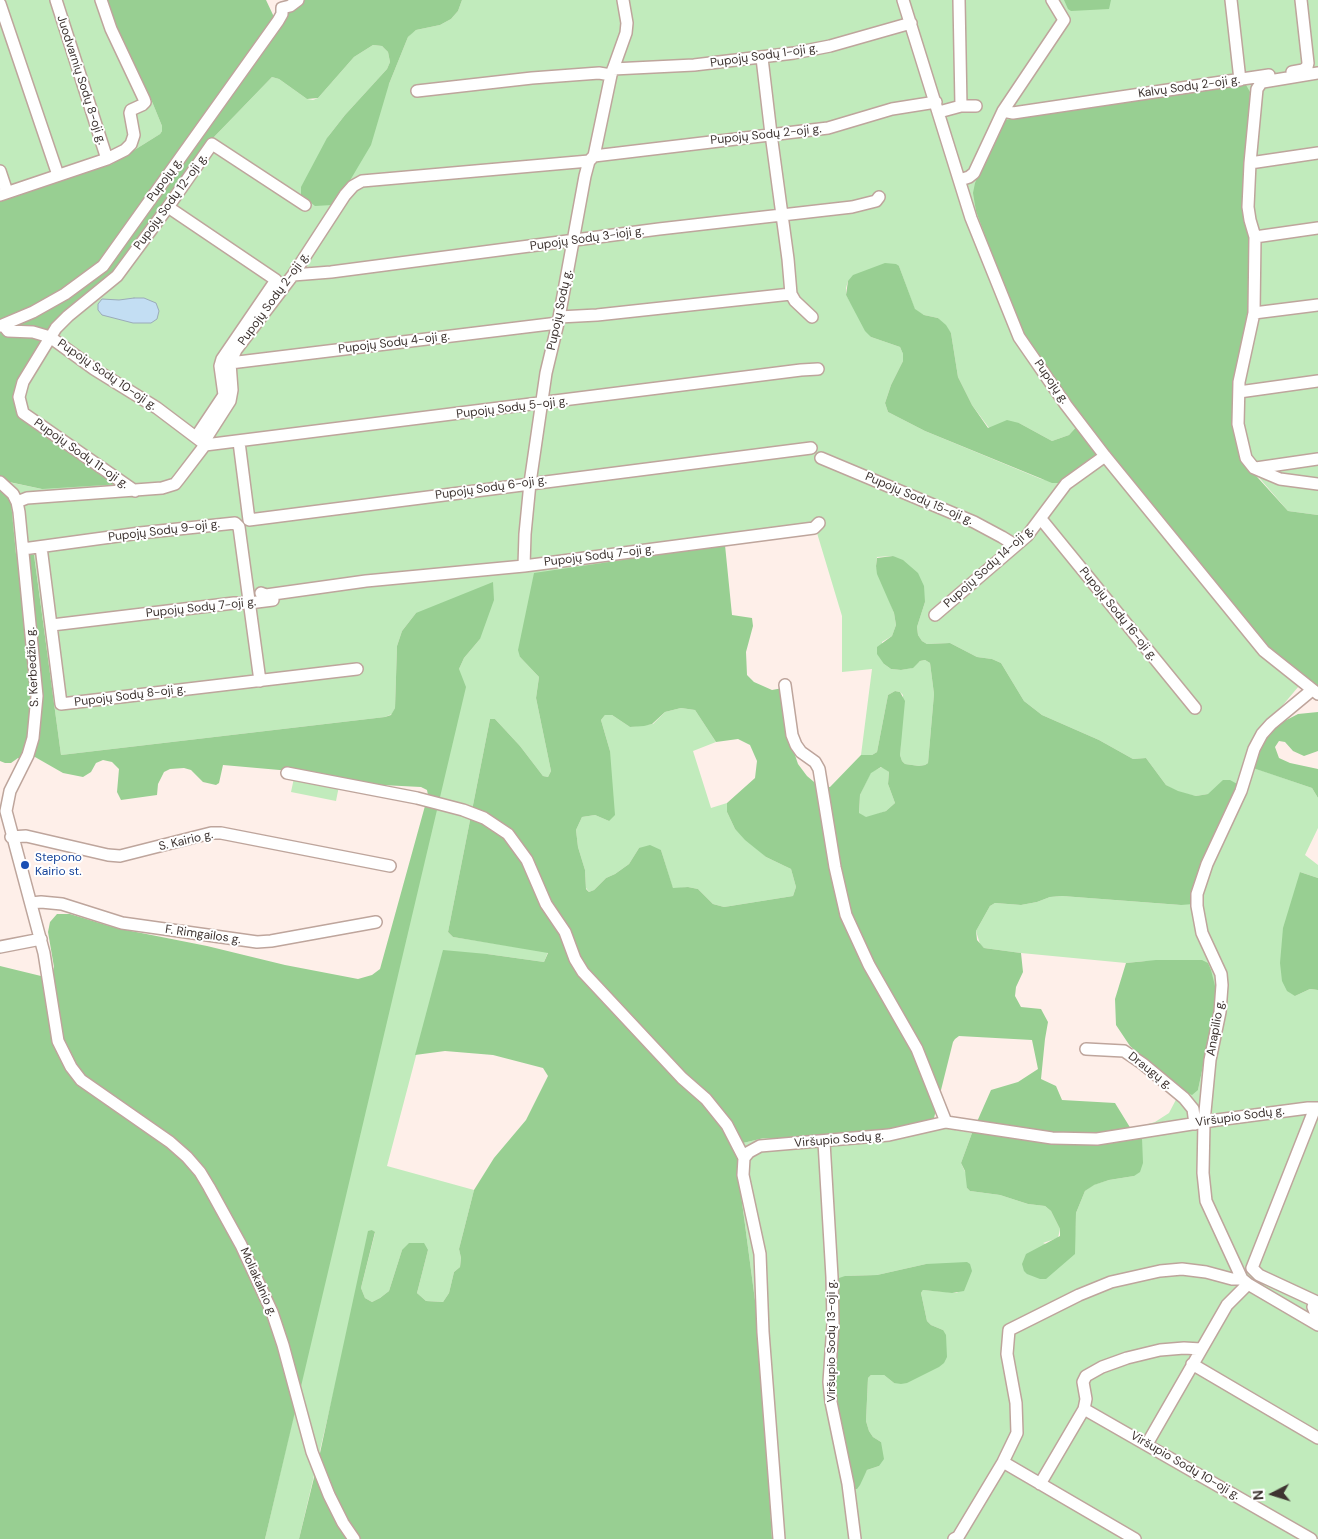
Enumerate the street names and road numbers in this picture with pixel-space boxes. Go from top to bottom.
street label: Juodvarnių Sodų 8-oji g. [53,14,109,146]
street label: Pupojų Sodų 1-oji g. [709,41,819,71]
street label: Kalvų Sodų 2-oji g. [1137,73,1241,101]
street label: Pupojų Sodų 2-oji g. [710,122,822,148]
street label: Pupojų Sodų 12-oji g. [131,151,211,253]
street label: Pupojų g. [144,155,186,205]
street label: Pupojų Sodų 3-ioji g. [529,224,645,254]
street label: Pupojų Sodų 2-oji g. [235,250,313,348]
street label: Pupojų Sodų g. [544,268,576,352]
street label: Pupojų Sodų 4-oji g. [338,329,450,357]
street label: Pupojų Sodų 10-oji g. [55,336,159,414]
street label: Pupojų g. [1031,357,1071,407]
street label: Pupojų Sodų 5-oji g. [455,394,569,422]
street label: Pupojų Sodų 11-oji g. [31,416,131,492]
street label: Pupojų Sodų 15-oji g. [863,470,975,528]
street label: Pupojų Sodų 6-oji g. [434,473,548,503]
street label: Pupojų Sodų 9-oji g. [107,517,221,545]
street label: Pupojų Sodų 14-oji g. [941,523,1037,611]
street label: Pupojų Sodų 7-oji g. [543,542,655,570]
street label: Pupojų Sodų 16-oji g. [1076,564,1160,664]
street label: Pupojų Sodų 7-oji g. [145,595,257,621]
street label: S. Kerbedžio g. [24,627,42,707]
street label: Pupojų Sodų 8-oji g. [74,682,186,710]
street label: S. Kairio g. [157,828,215,854]
street label: F. Rimgailos g. [164,923,242,947]
street label: Anapilio g. [1204,999,1228,1057]
street label: Draugų g. [1125,1049,1175,1093]
street label: Viršupio Sodų g. [1195,1104,1285,1130]
street label: Viršupio Sodų g. [794,1129,884,1151]
street label: Moliakalnio g. [236,1245,280,1319]
street label: Viršupio Sodų 13-oji g. [825,1279,839,1403]
street label: Viršupio Sodų 10-oji g. [1128,1429,1242,1503]

